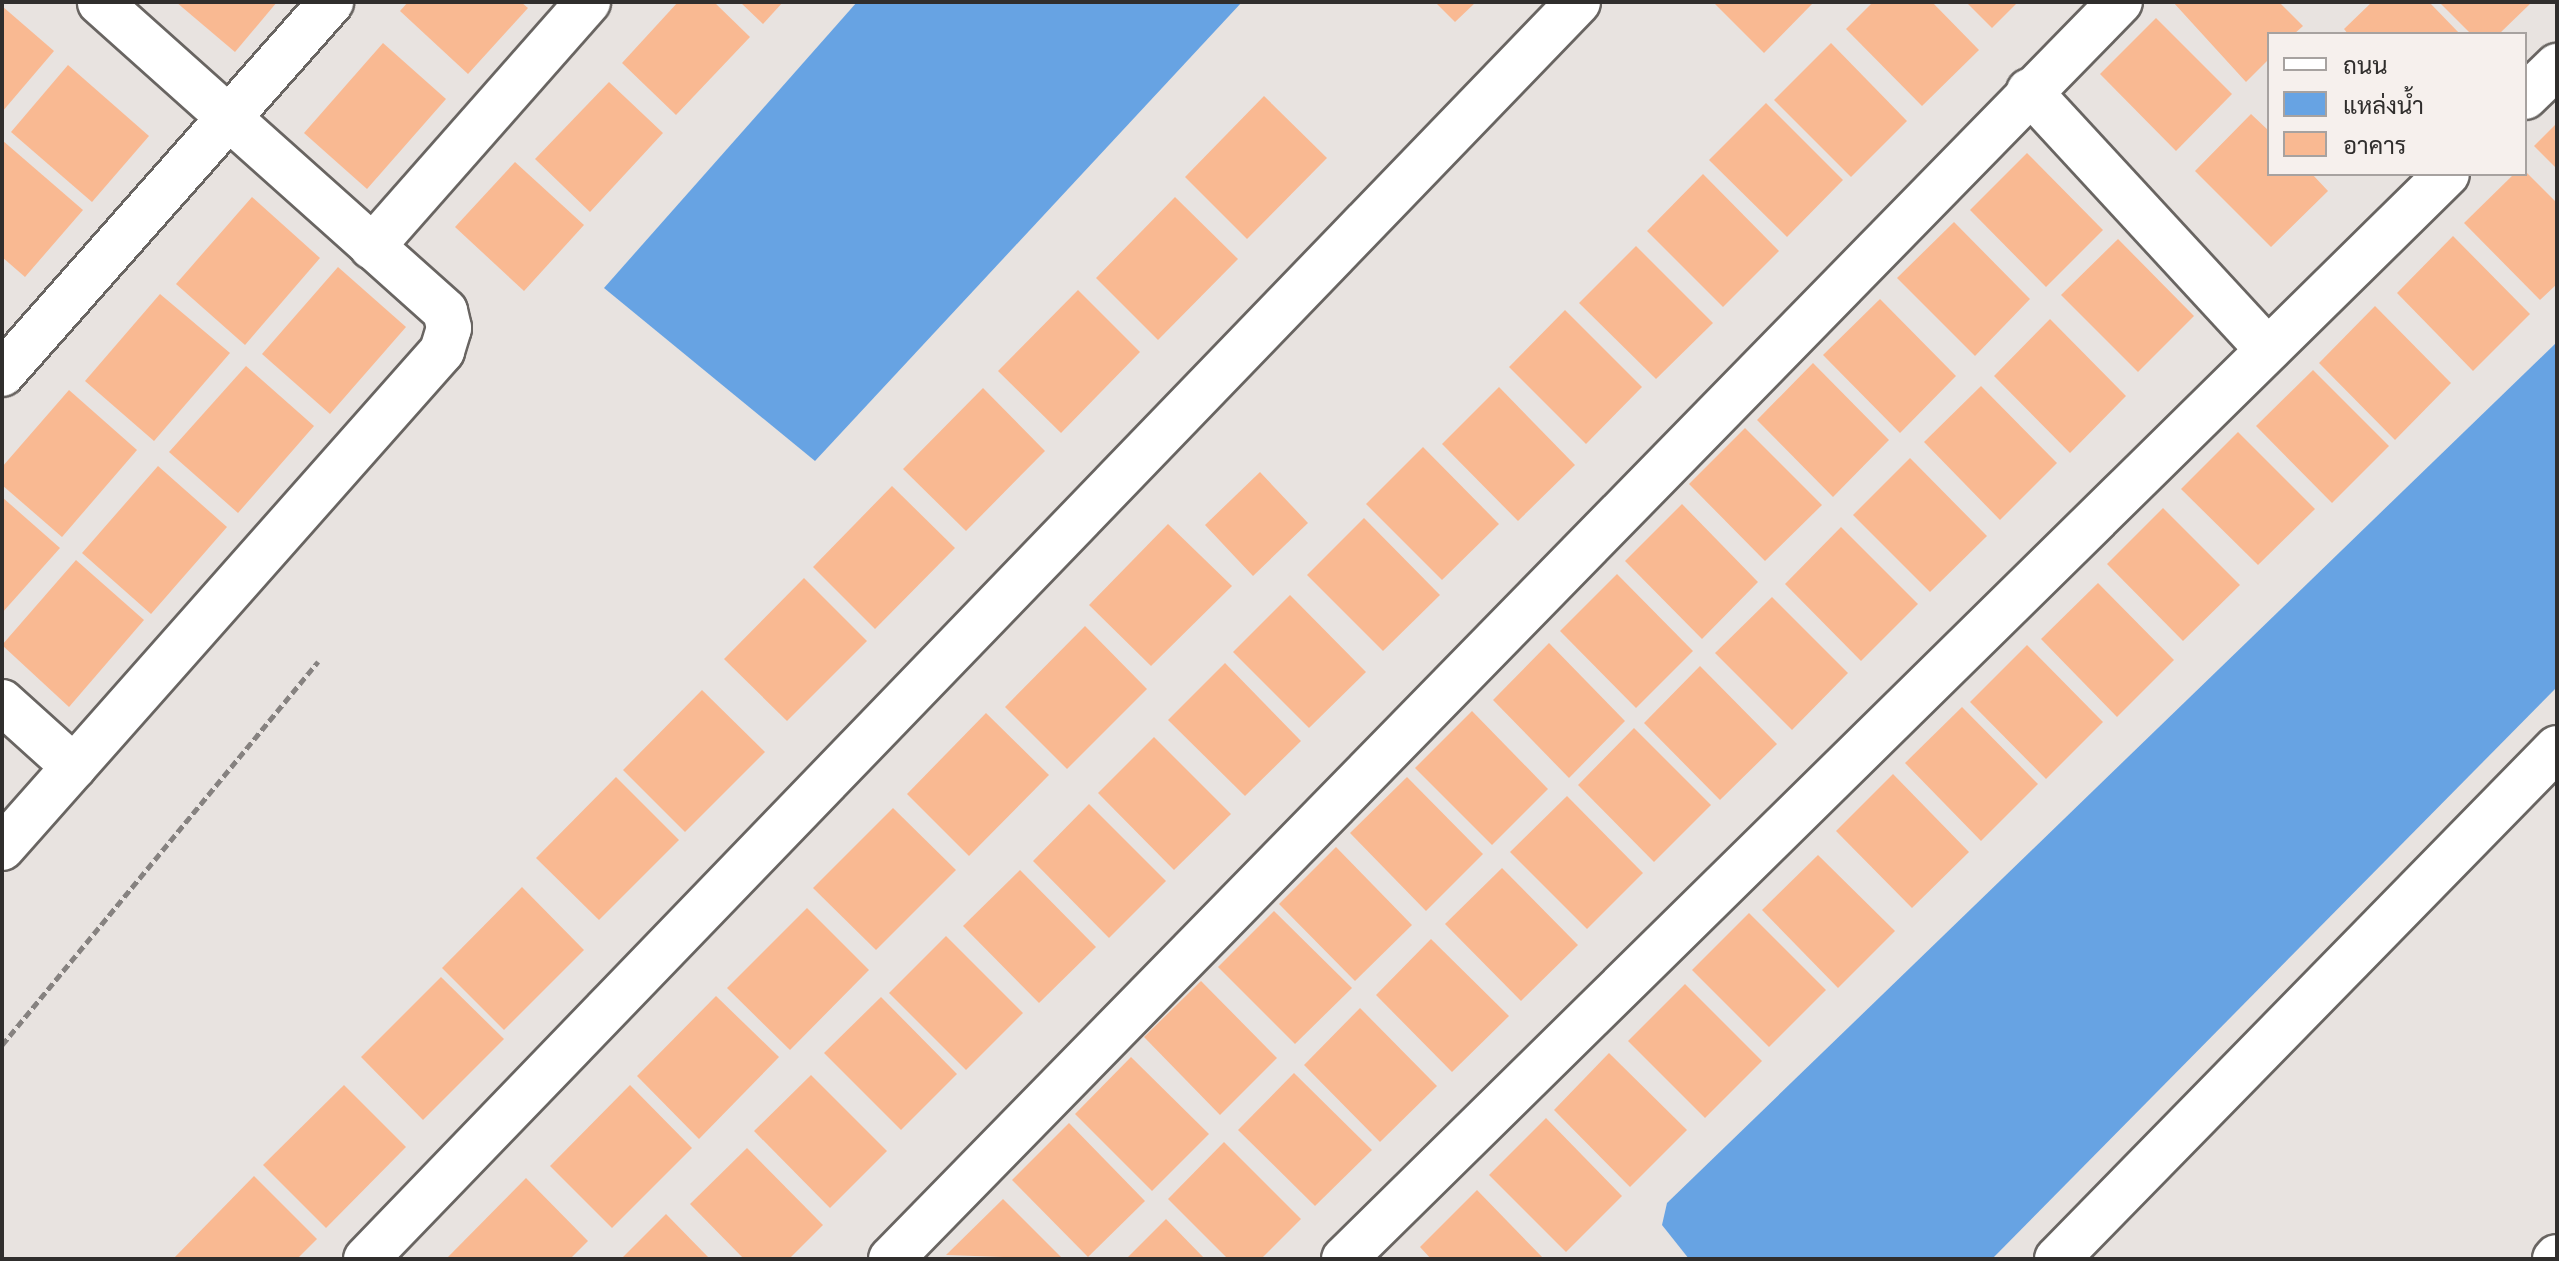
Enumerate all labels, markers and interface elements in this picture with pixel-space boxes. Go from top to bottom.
legend [2267,32,2527,176]
text: ถนน [2343,51,2388,81]
text: แหล่งน้ำ [2343,91,2424,121]
text: อาคาร [2343,131,2406,161]

